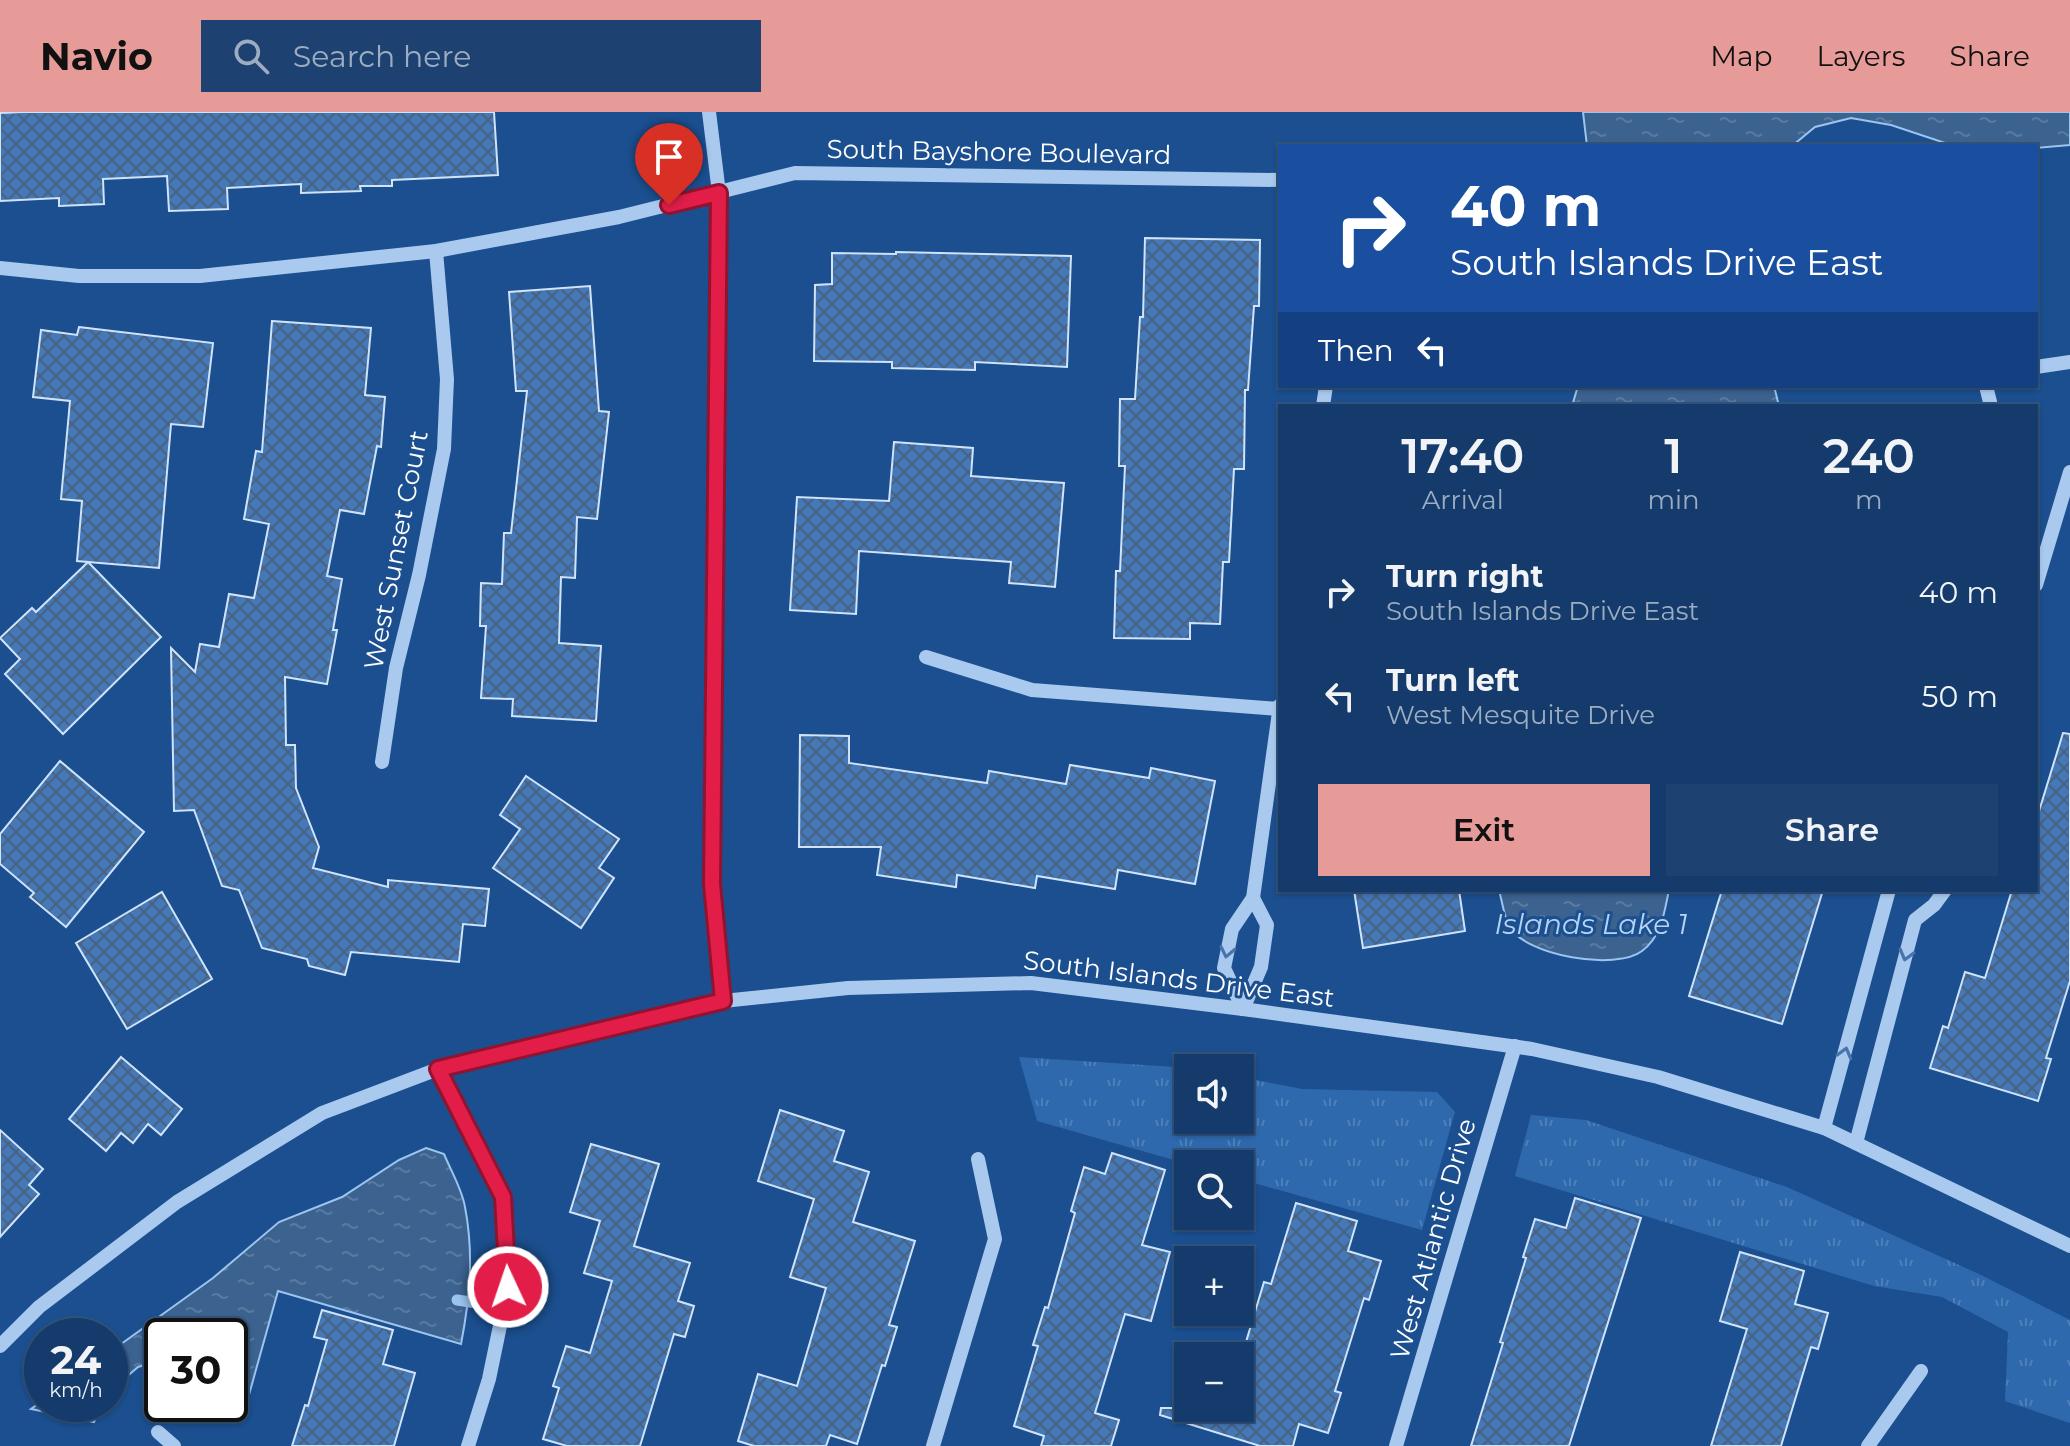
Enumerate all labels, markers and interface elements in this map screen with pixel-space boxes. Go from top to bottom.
search box [201,20,761,92]
text: Navio [40,33,153,80]
icon: search [229,34,273,78]
text: Search here [293,38,471,75]
text: Map [1710,39,1773,73]
text: Layers [1817,39,1906,73]
text: Share [1950,39,2030,73]
pin [635,123,703,205]
street label: South Bayshore Boulevard [826,133,1172,171]
icon: arrive [647,135,691,179]
text: 40 m [1450,172,1601,240]
icon: right [1318,176,1422,280]
text: South Islands Drive East [1450,240,1883,284]
icon: left [1410,328,1454,372]
text: Then [1318,332,1394,369]
text: 17:40 [1401,427,1524,485]
text: 1 [1664,427,1683,485]
text: 240 [1823,427,1915,485]
street label: West Sunset Court [357,428,435,672]
text: Arrival [1422,484,1504,516]
text: min [1647,484,1700,516]
text: m [1855,484,1883,516]
text: Turn right [1386,558,1543,595]
icon: right [1318,570,1362,614]
text: 40 m [1919,574,1998,611]
text: South Islands Drive East [1386,595,1699,627]
text: Turn left [1386,662,1519,699]
icon: left [1318,674,1362,718]
text: 50 m [1921,678,1998,715]
text: West Mesquite Drive [1386,699,1655,731]
button: Exit [1318,784,1650,876]
button: Share [1666,784,1998,876]
water label: Islands Lake 1 [1494,907,1688,941]
street label: South Islands Drive East [1022,944,1336,1014]
one-way arrow [1219,945,1236,959]
one-way arrow [1899,947,1916,961]
one-way arrow [1835,1046,1852,1060]
map controls [1174,1054,1254,1422]
button: sound [1174,1054,1254,1134]
street label: West Atlantic Drive [1383,1115,1483,1363]
button: search [1174,1150,1254,1230]
position arrow [466,1245,550,1329]
button: + [1174,1246,1254,1326]
speed limit sign: 30 [144,1318,248,1422]
text: 24 [51,1335,101,1384]
button: − [1174,1342,1254,1422]
text: km/h [49,1378,103,1402]

